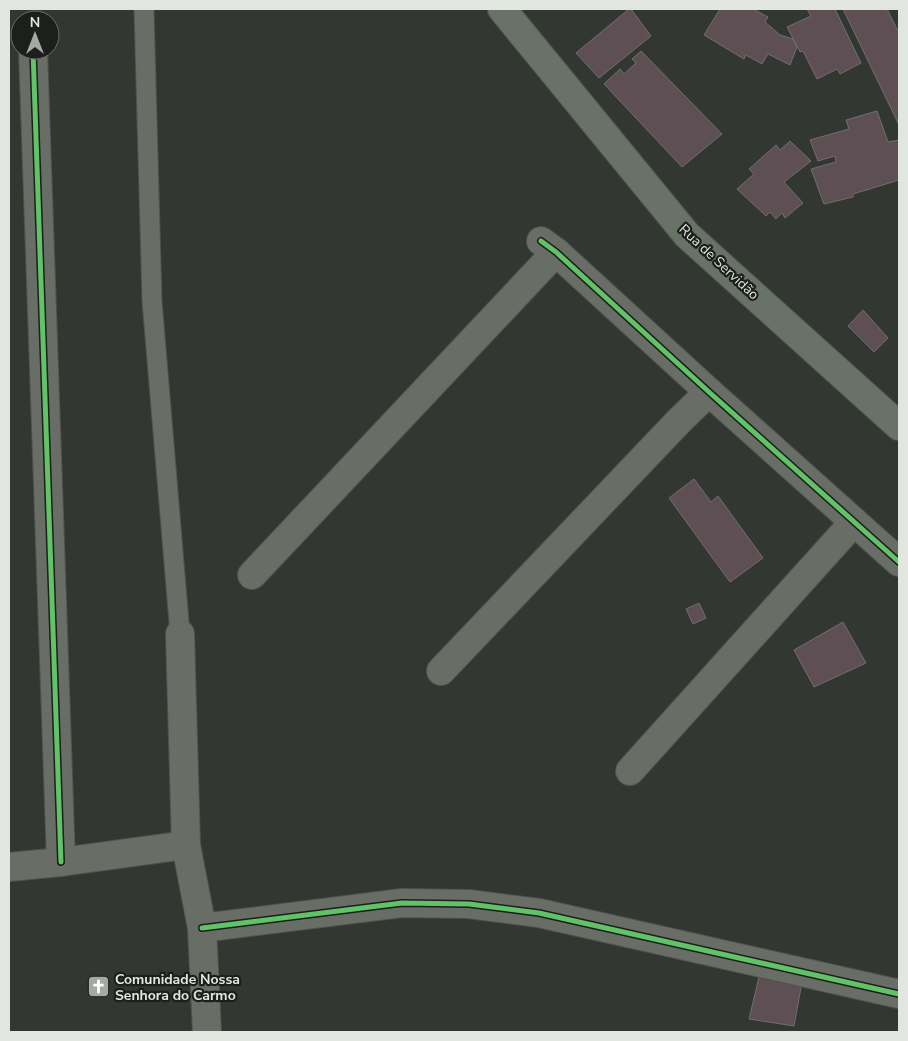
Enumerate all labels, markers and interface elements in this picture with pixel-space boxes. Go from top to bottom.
north arrow [10,10,60,60]
text: N [30,13,40,32]
street label: Rua de Servidão [675,220,763,304]
place label: Comunidade Nossa Senhora do Carmo [115,970,240,1005]
church icon: Comunidade Nossa Senhora do Carmo [87,975,111,999]

